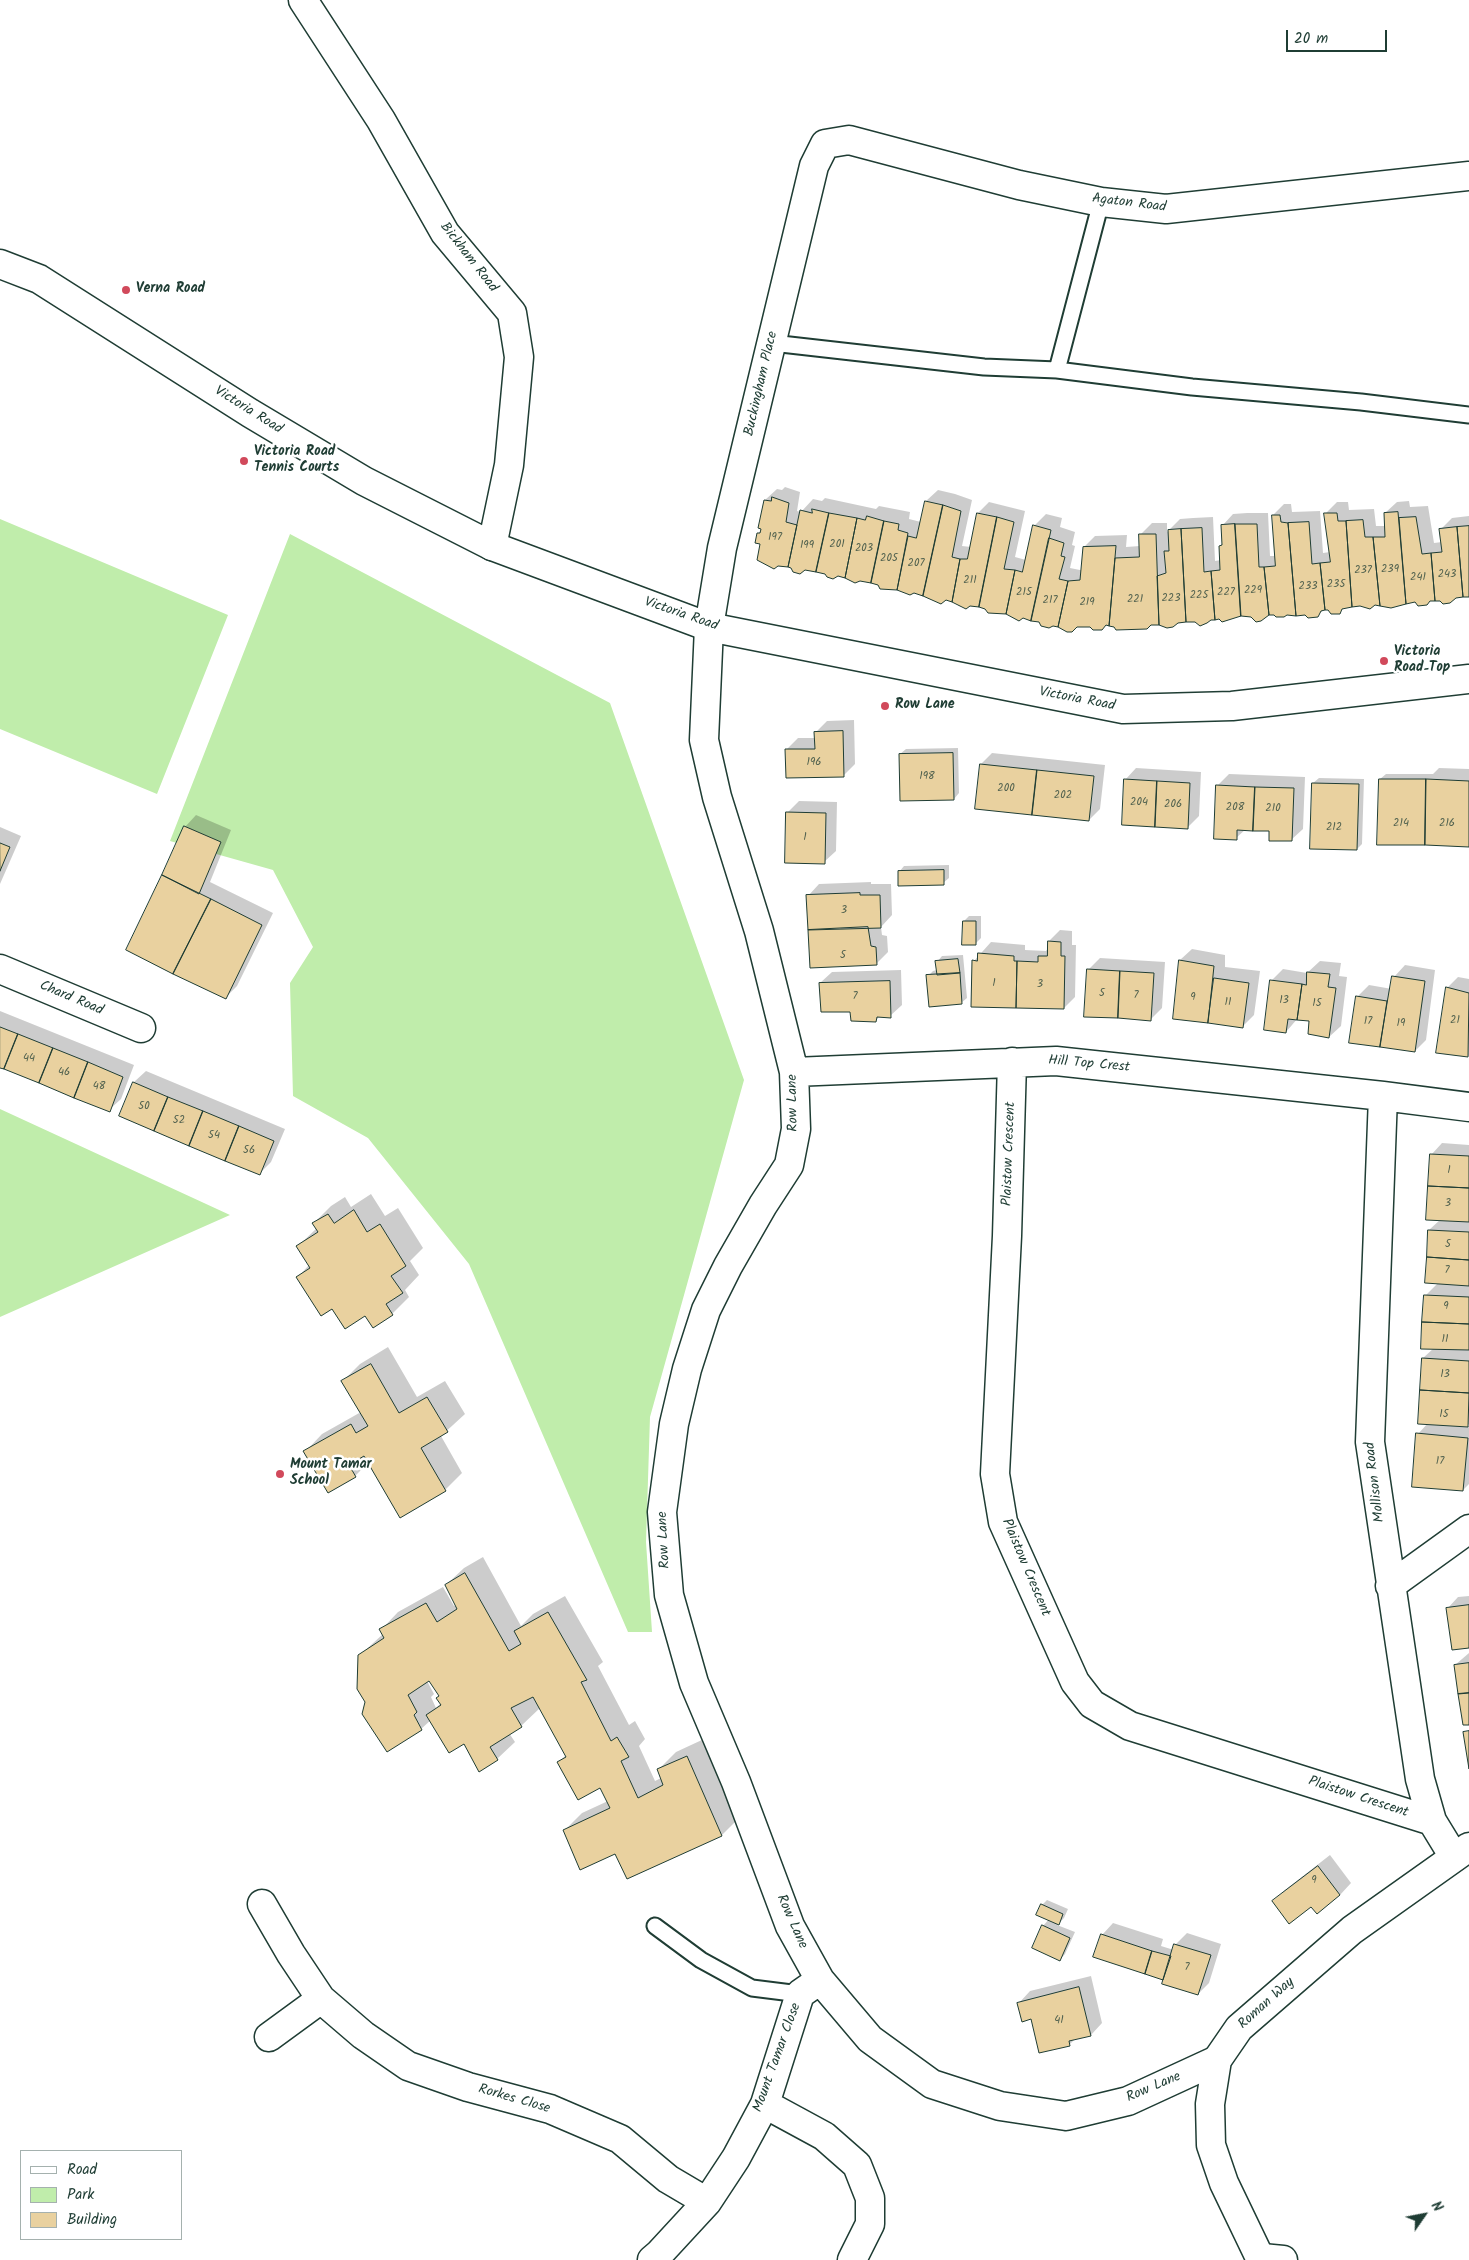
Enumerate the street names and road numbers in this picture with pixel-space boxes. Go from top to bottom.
street label: Agaton Road [1091,191,1167,217]
street label: Bickham Road [436,220,500,296]
street label: Buckingham Place [742,330,782,438]
street label: Victoria Road [211,383,285,439]
street label: Victoria Road [642,595,720,635]
street label: Victoria Road [1038,684,1116,716]
street label: Chard Road [37,978,105,1020]
street label: Hill Top Crest [1047,1053,1131,1077]
street label: Row Lane [785,1074,803,1132]
street label: Plaistow Crescent [1000,1102,1020,1206]
street label: Mollison Road [1363,1441,1389,1523]
street label: Row Lane [655,1511,675,1569]
street label: Plaistow Crescent [997,1517,1053,1619]
street label: Plaistow Crescent [1306,1774,1410,1822]
street label: Row Lane [772,1892,810,1952]
street label: Roman Way [1236,1975,1298,2033]
street label: Mount Tamar Close [750,2001,806,2115]
street label: Row Lane [1124,2069,1184,2107]
street label: Rorkes Close [476,2082,552,2118]

